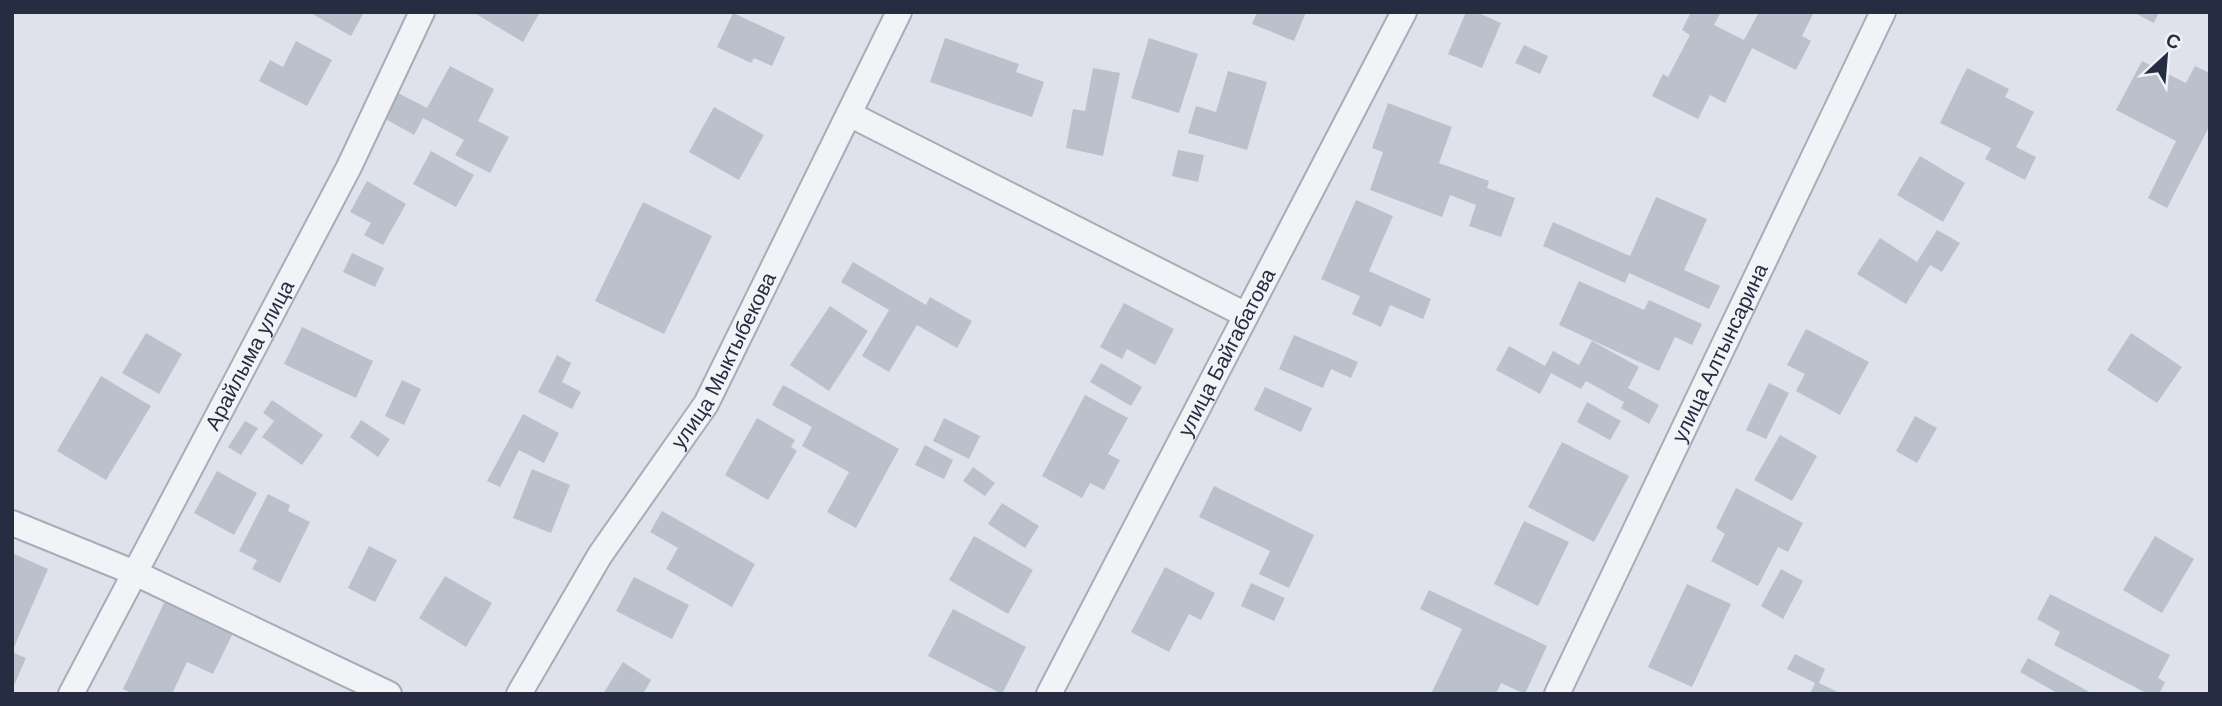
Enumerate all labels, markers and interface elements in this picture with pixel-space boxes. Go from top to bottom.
north arrow [2131,21,2201,91]
text: С [2162,27,2185,56]
street label: улица Алтынсарина [1665,259,1775,447]
street label: улица Байгабатова [1171,263,1282,441]
street label: улица Мыктыбекова [665,267,783,455]
street label: Арайлыма улица [199,275,301,435]

